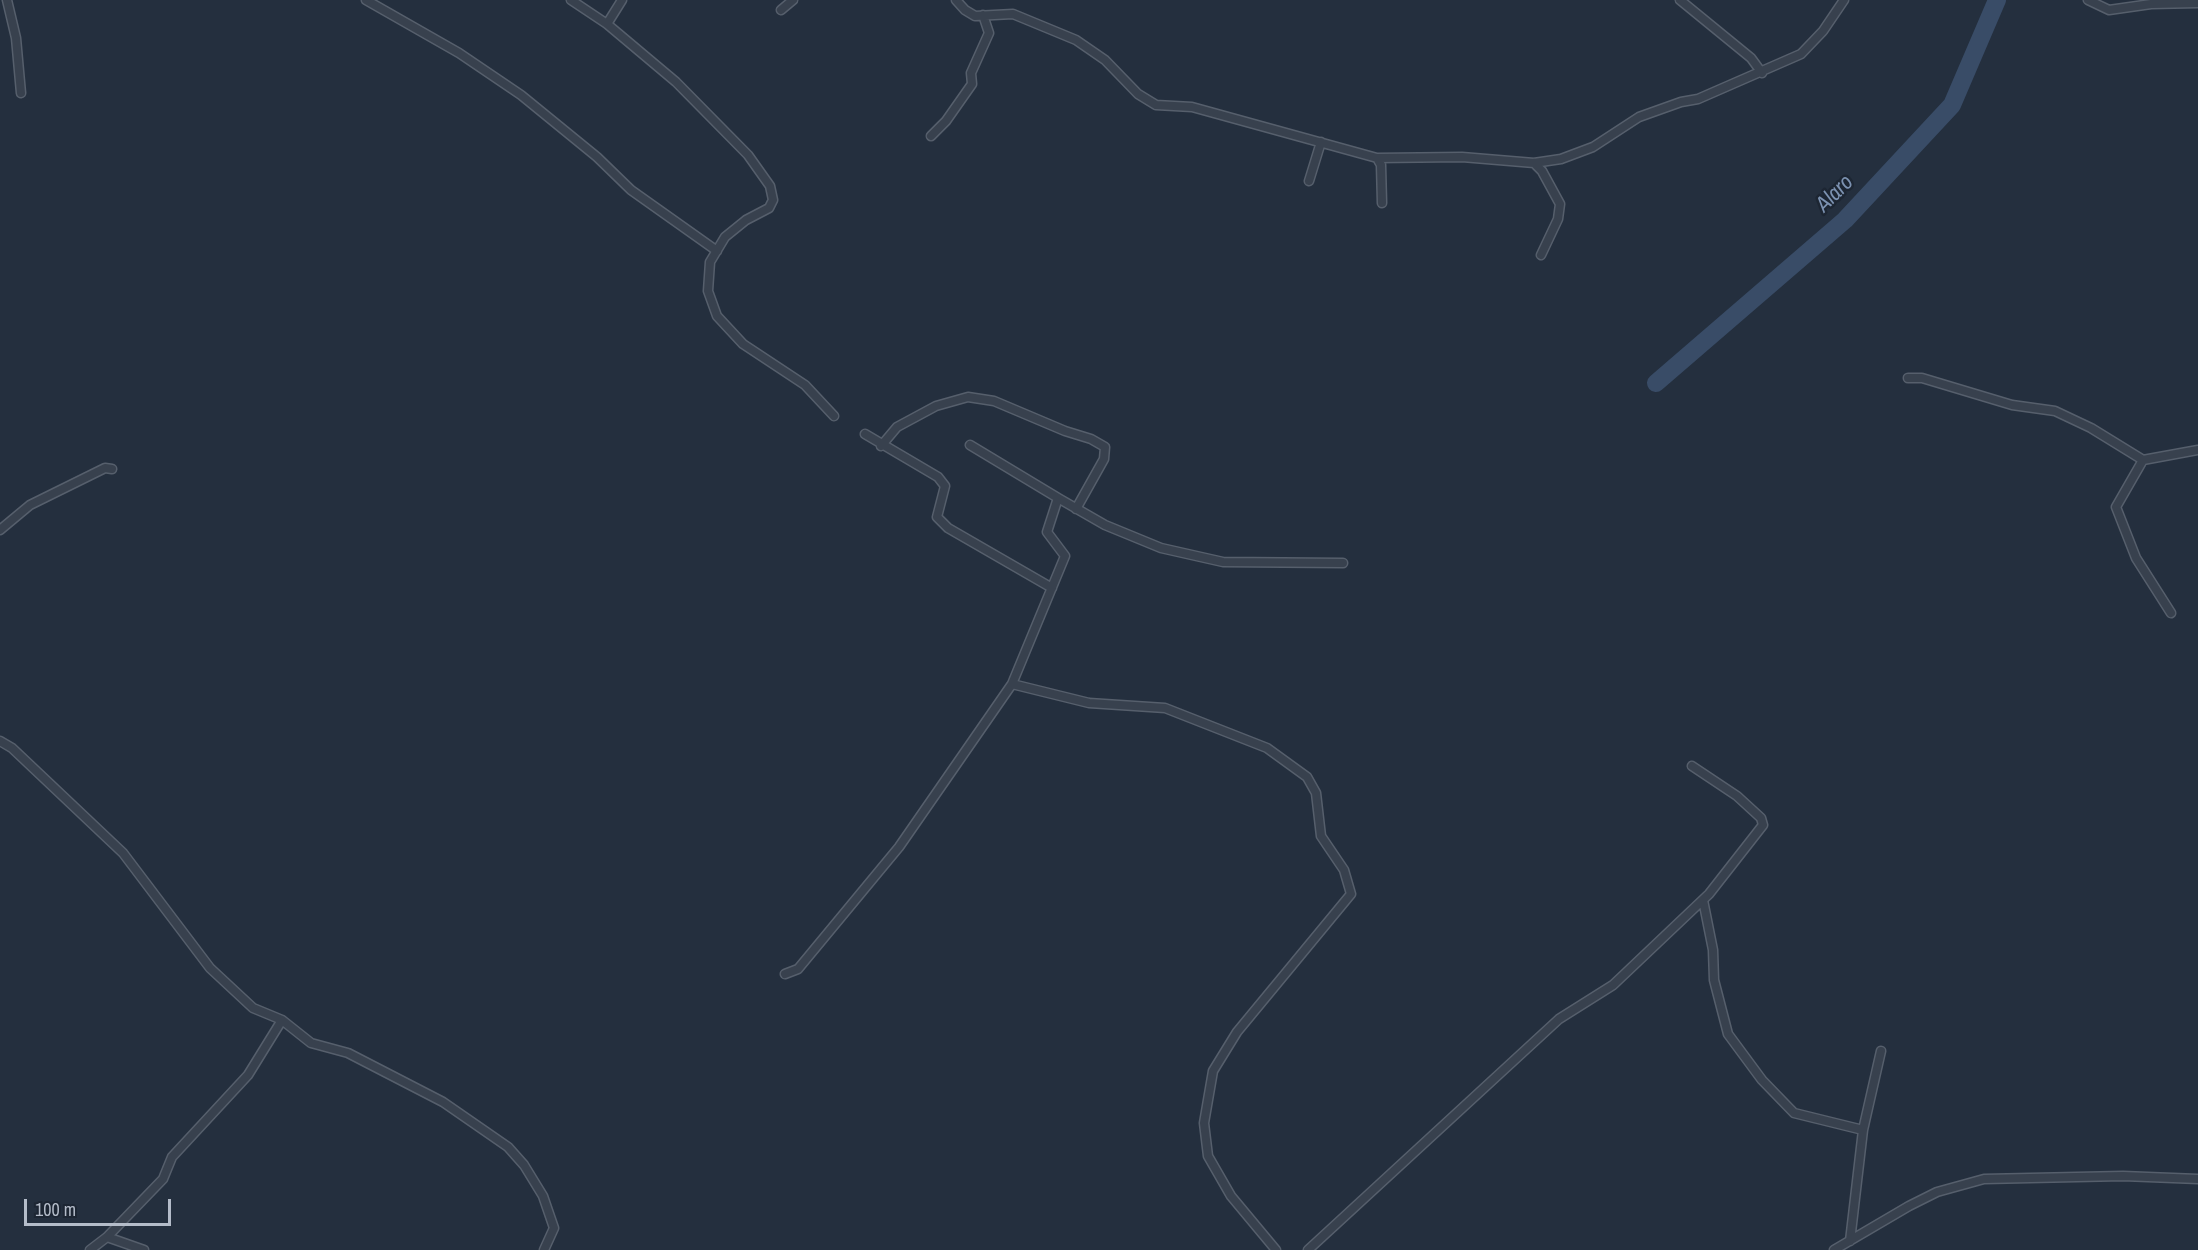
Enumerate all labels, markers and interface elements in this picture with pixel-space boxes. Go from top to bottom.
water label: Alaro [1811,170,1859,218]
scale bar [27,1187,174,1225]
text: 100 m [35,1197,76,1222]

